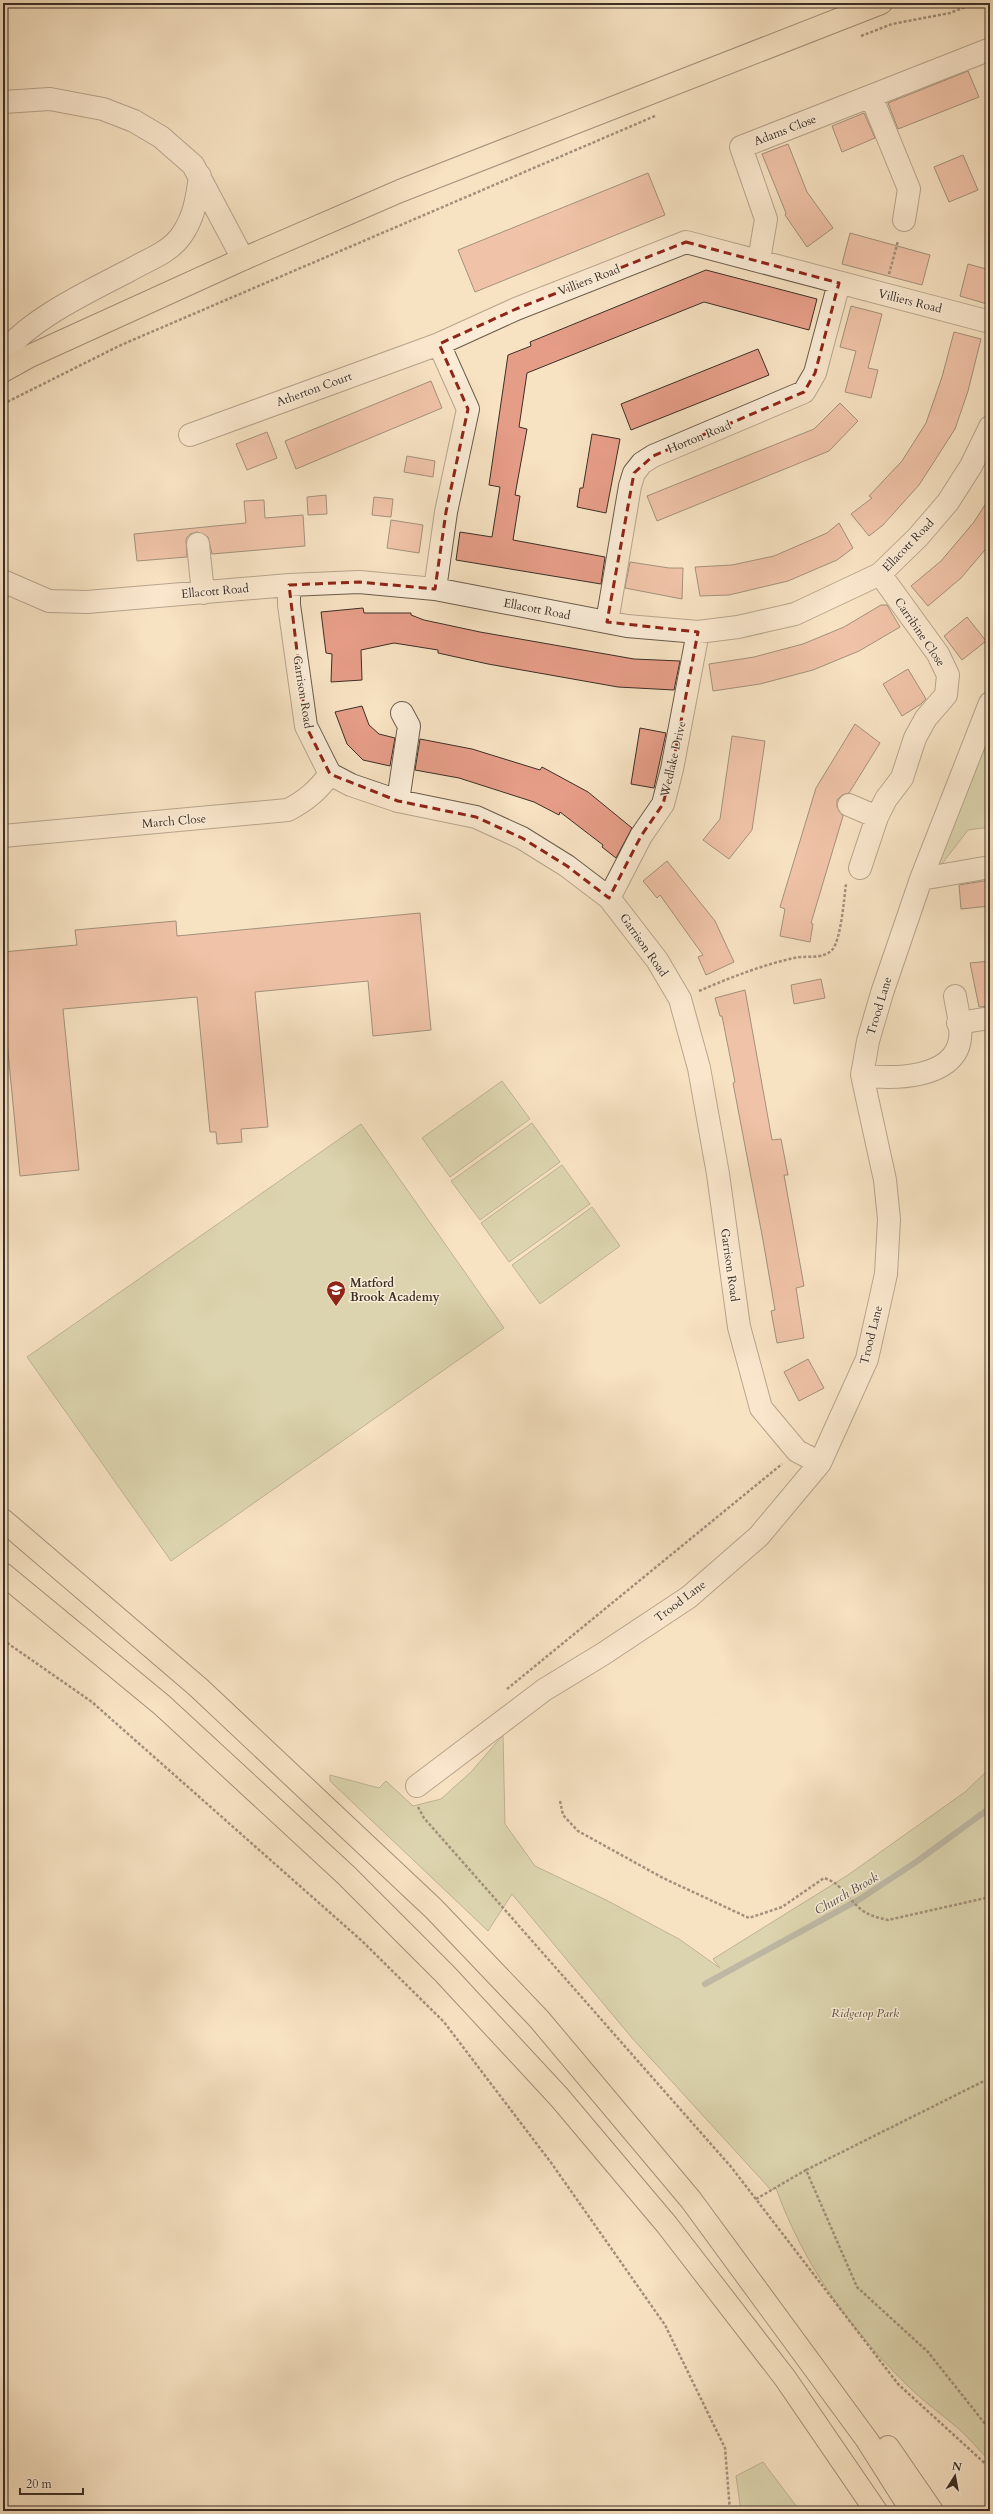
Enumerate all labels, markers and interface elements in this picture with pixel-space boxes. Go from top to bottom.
street label: Adams Close [751,111,819,149]
street label: Villiers Road [556,261,623,299]
street label: Villiers Road [876,285,944,317]
street label: Atherton Court [274,368,354,410]
street label: Horton Road [665,417,734,457]
street label: Ellacott Road [879,515,938,575]
street label: Ellacott Road [181,580,250,602]
street label: Carribine Close [891,594,949,670]
street label: Ellacott Road [502,595,572,623]
street label: Garrison Road [289,654,317,730]
street label: Wedlake Drive [656,719,690,800]
street label: March Close [141,810,207,832]
street label: Garrison Road [616,910,672,980]
street label: Trood Lane [863,975,895,1037]
street label: Garrison Road [717,1227,743,1303]
place label: Matford Brook Academy [350,1275,440,1305]
school or university icon: Matford Brook Academy [325,1279,347,1307]
street label: Trood Lane [856,1304,886,1366]
street label: Trood Lane [651,1576,709,1626]
water label: Church Brook [811,1868,882,1919]
park label: Ridgetop Park [831,2005,899,2021]
north arrow [935,2456,975,2496]
text: N [951,2458,963,2475]
scale bar [20,2470,83,2496]
text: 20 m [26,2476,53,2492]

